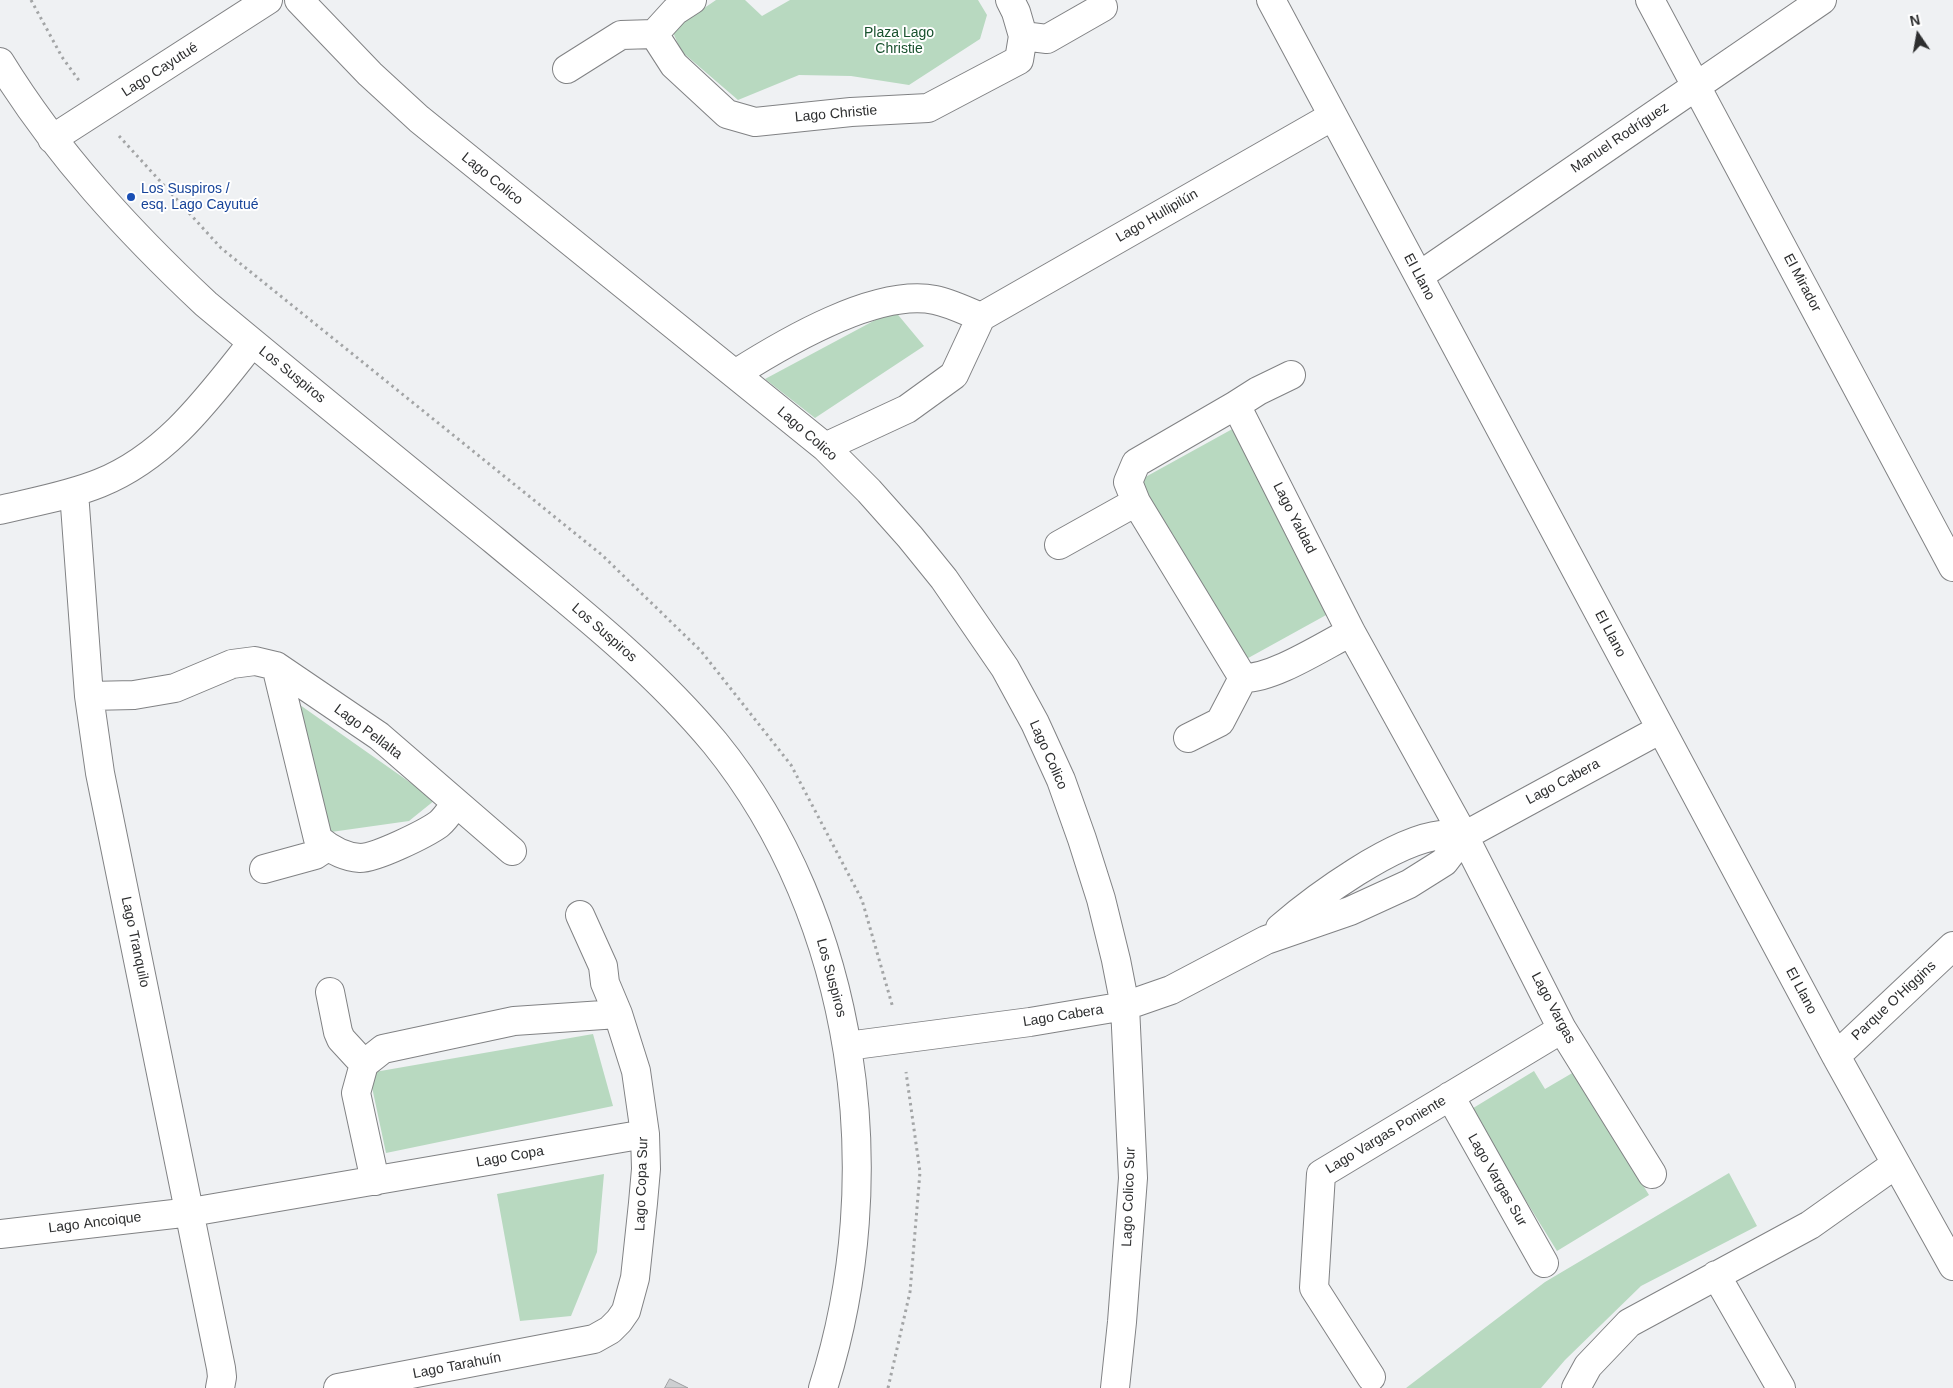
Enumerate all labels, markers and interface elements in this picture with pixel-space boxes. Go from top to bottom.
north arrow [1893,10,1943,60]
text: N [1908,11,1921,29]
park label: Plaza Lago Christie [864,25,934,58]
street label: Lago Cayutué [119,39,201,101]
street label: Manuel Rodríguez [1568,99,1672,177]
street label: Lago Christie [794,102,878,126]
street label: Lago Colico [458,149,526,209]
place label: Los Suspiros / esq. Lago Cayutué [141,181,259,213]
street label: Lago Hullipilún [1113,186,1201,246]
marker: Los Suspiros / esq. Lago Cayutué [125,191,137,203]
street label: El Llano [1400,251,1438,303]
street label: El Mirador [1780,251,1824,315]
street label: Los Suspiros [255,343,329,407]
street label: Lago Colico [774,403,840,465]
street label: Lago Yaldad [1269,480,1319,556]
street label: Los Suspiros [568,600,640,666]
street label: El Llano [1591,608,1629,660]
street label: Lago Pellalta [331,701,405,763]
street label: Lago Colico [1025,718,1071,792]
street label: Lago Cabera [1523,756,1603,808]
street label: Lago Tranquilo [117,895,153,989]
street label: Los Suspiros [812,937,850,1019]
street label: Parque O'Higgins [1848,958,1940,1044]
street label: El Llano [1782,965,1820,1017]
street label: Lago Vargas [1527,969,1579,1047]
street label: Lago Cabera [1022,1001,1104,1031]
street label: Lago Vargas Poniente [1323,1092,1449,1178]
street label: Lago Vargas Sur [1464,1131,1530,1229]
street label: Lago Copa Sur [632,1137,652,1231]
street label: Lago Copa [475,1143,545,1171]
street label: Lago Colico Sur [1119,1147,1139,1247]
street label: Lago Ancoique [48,1209,142,1237]
street label: Lago Tarahuín [411,1349,503,1383]

